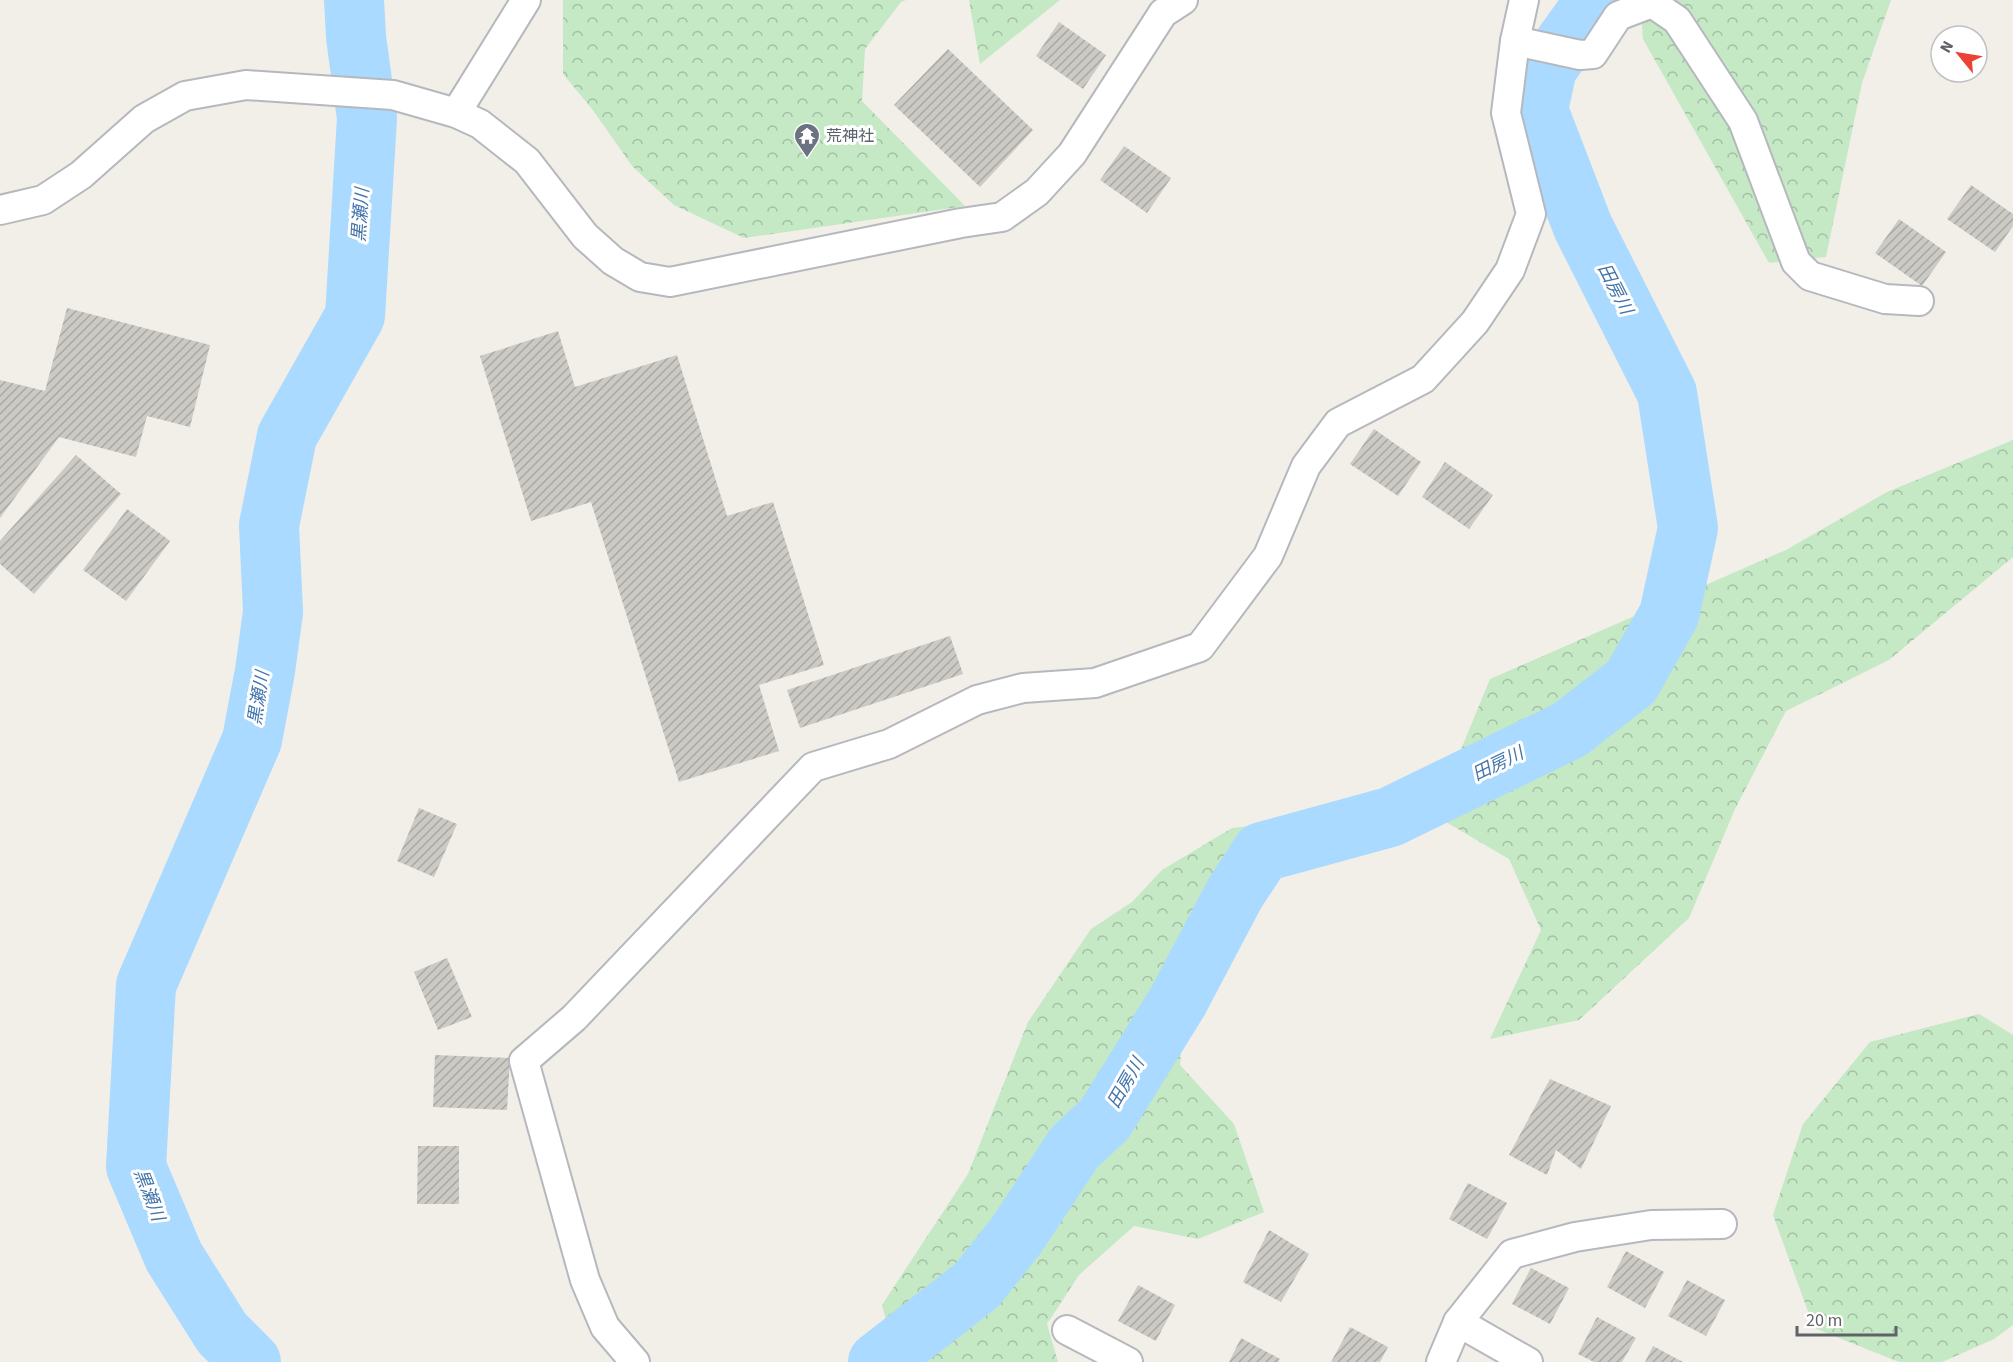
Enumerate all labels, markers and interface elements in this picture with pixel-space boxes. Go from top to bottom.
north arrow [1929,24,1989,84]
text: N [1935,37,1959,57]
temple icon: 荒神社 [792,121,822,159]
place label: 荒神社 [826,125,874,147]
water label: 黒瀬川 [347,185,375,243]
water label: 田房川 [1592,259,1639,321]
water label: 黒瀬川 [242,667,276,727]
water label: 田房川 [1468,740,1530,787]
water label: 田房川 [1102,1052,1151,1113]
water label: 黒瀬川 [128,1165,171,1227]
scale bar [1797,1299,1896,1337]
text: 20 m [1806,1308,1842,1333]

